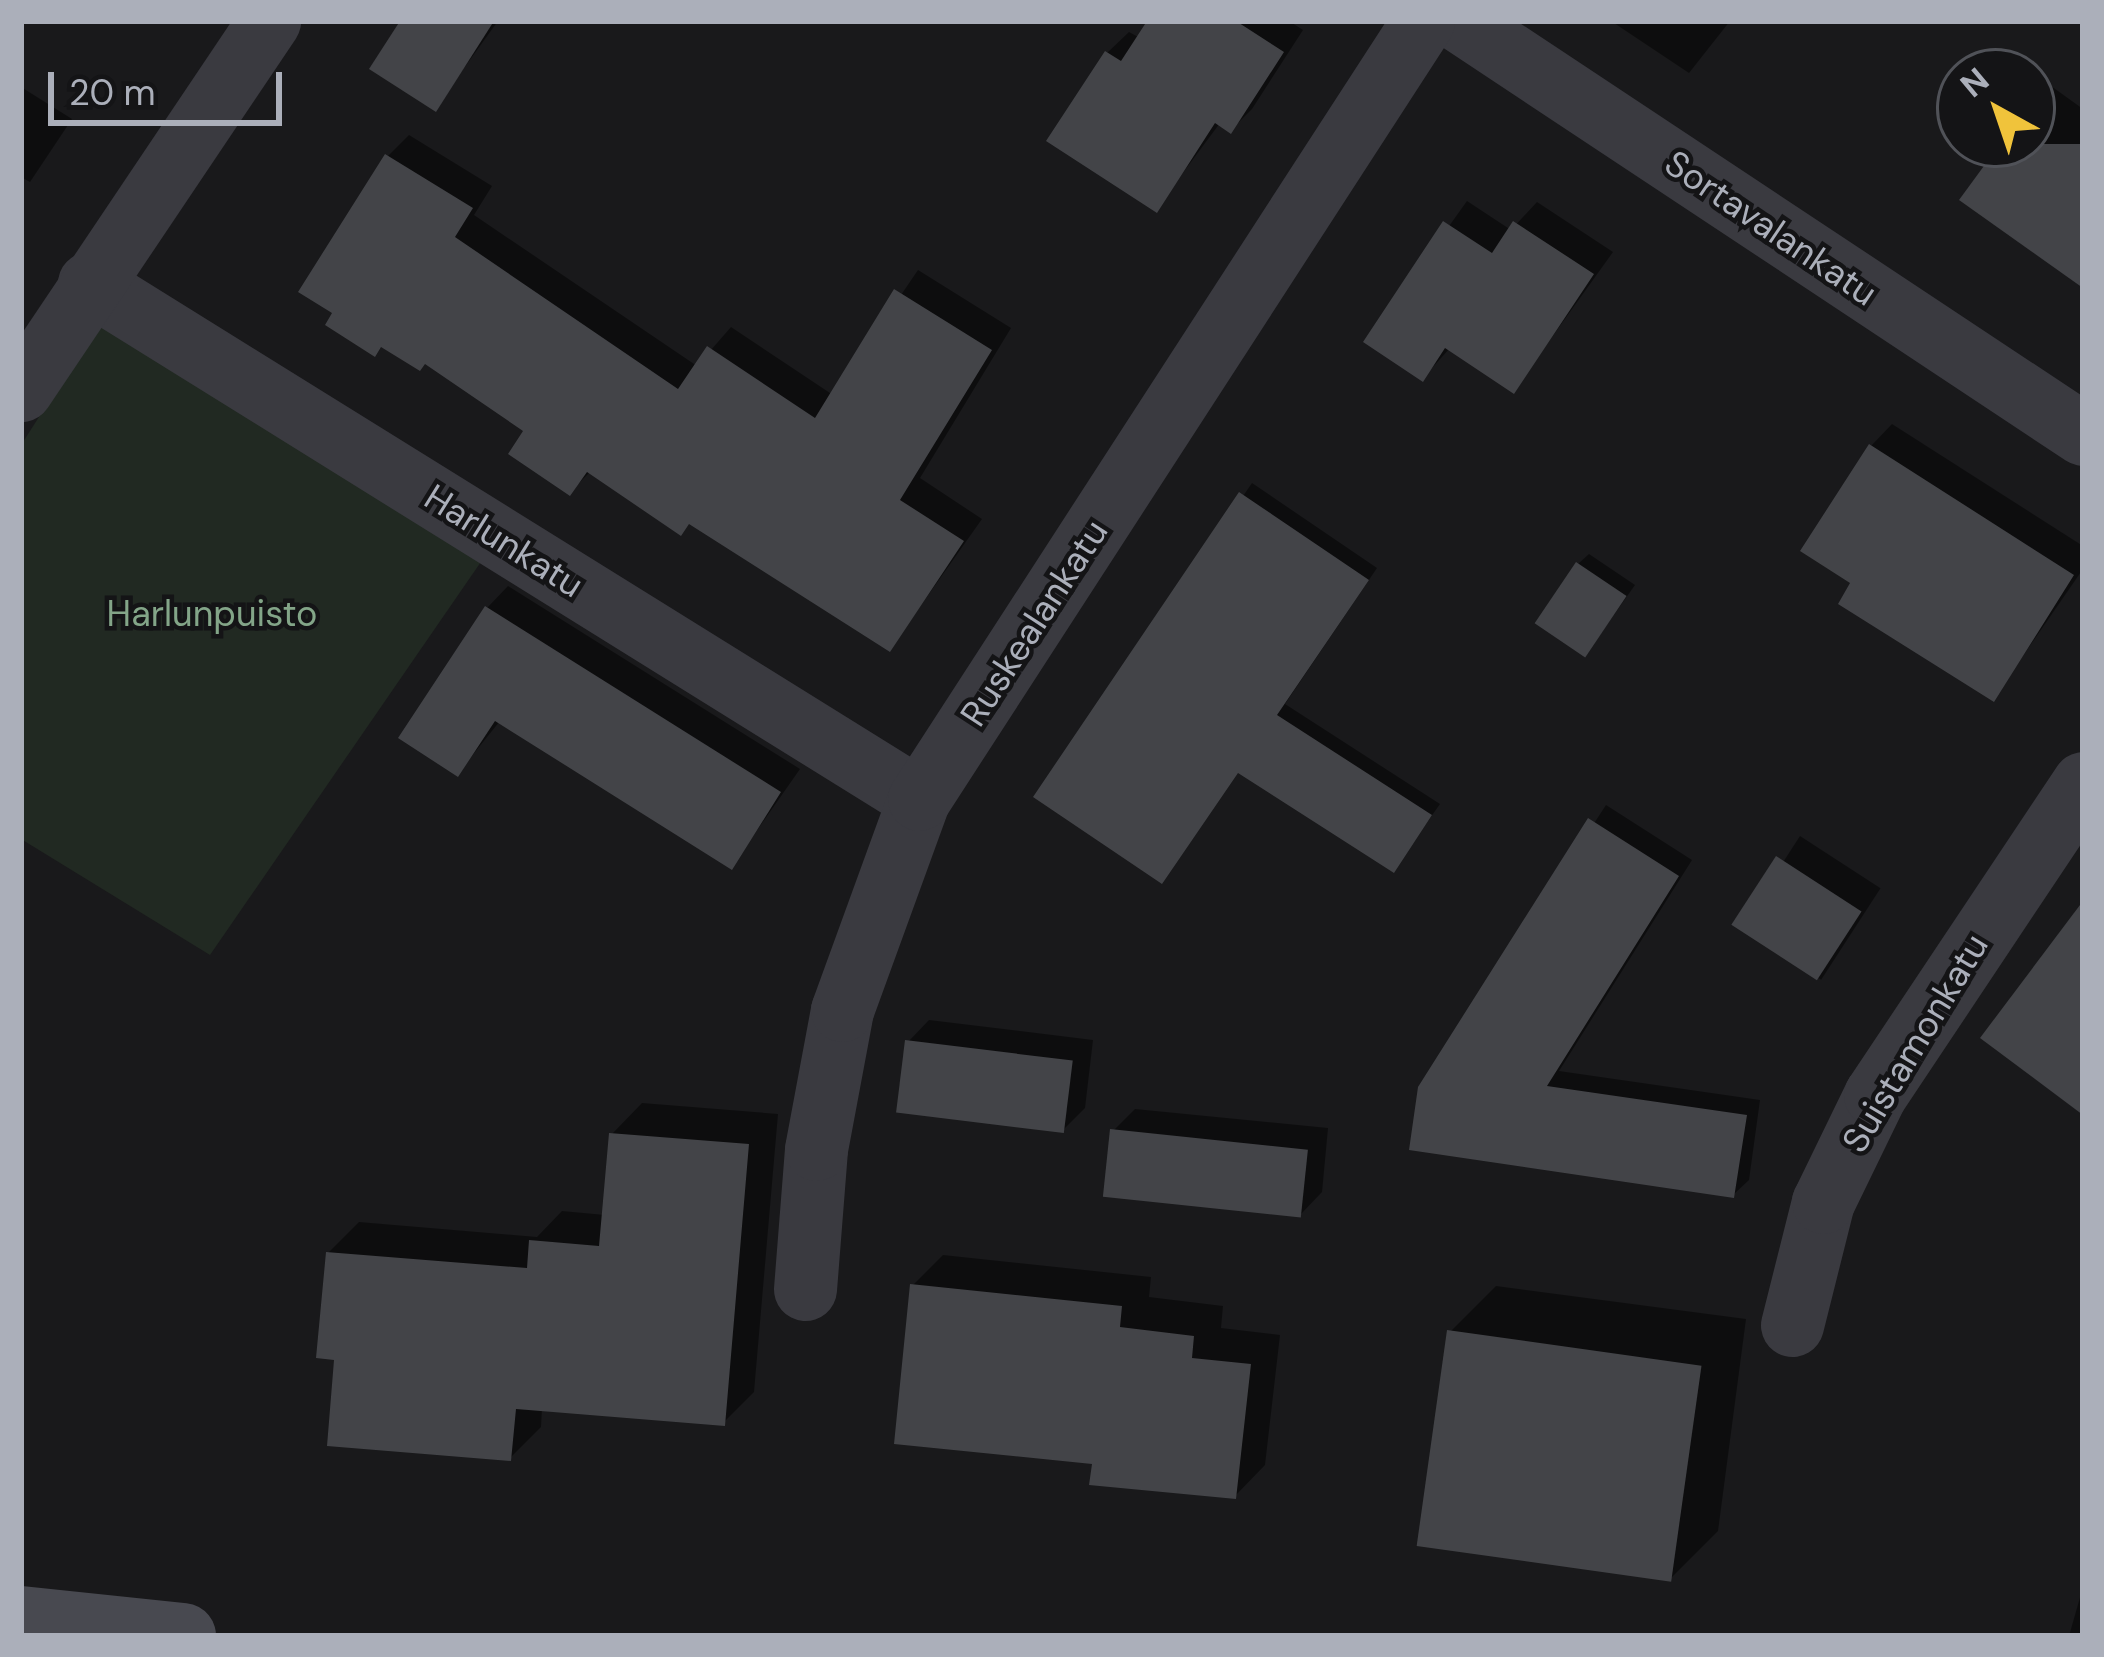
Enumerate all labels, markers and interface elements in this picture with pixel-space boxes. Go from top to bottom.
scale bar [54,48,288,122]
north arrow [1936,48,2056,168]
text: N [1951,58,1998,107]
text: 20 m [69,69,156,116]
street label: Sortavalankatu [1657,141,1885,315]
street label: Harlunkatu [417,475,591,607]
street label: Ruskealankatu [951,512,1117,734]
park label: Harlunpuisto [107,592,317,636]
street label: Suistamonkatu [1833,926,1997,1160]

